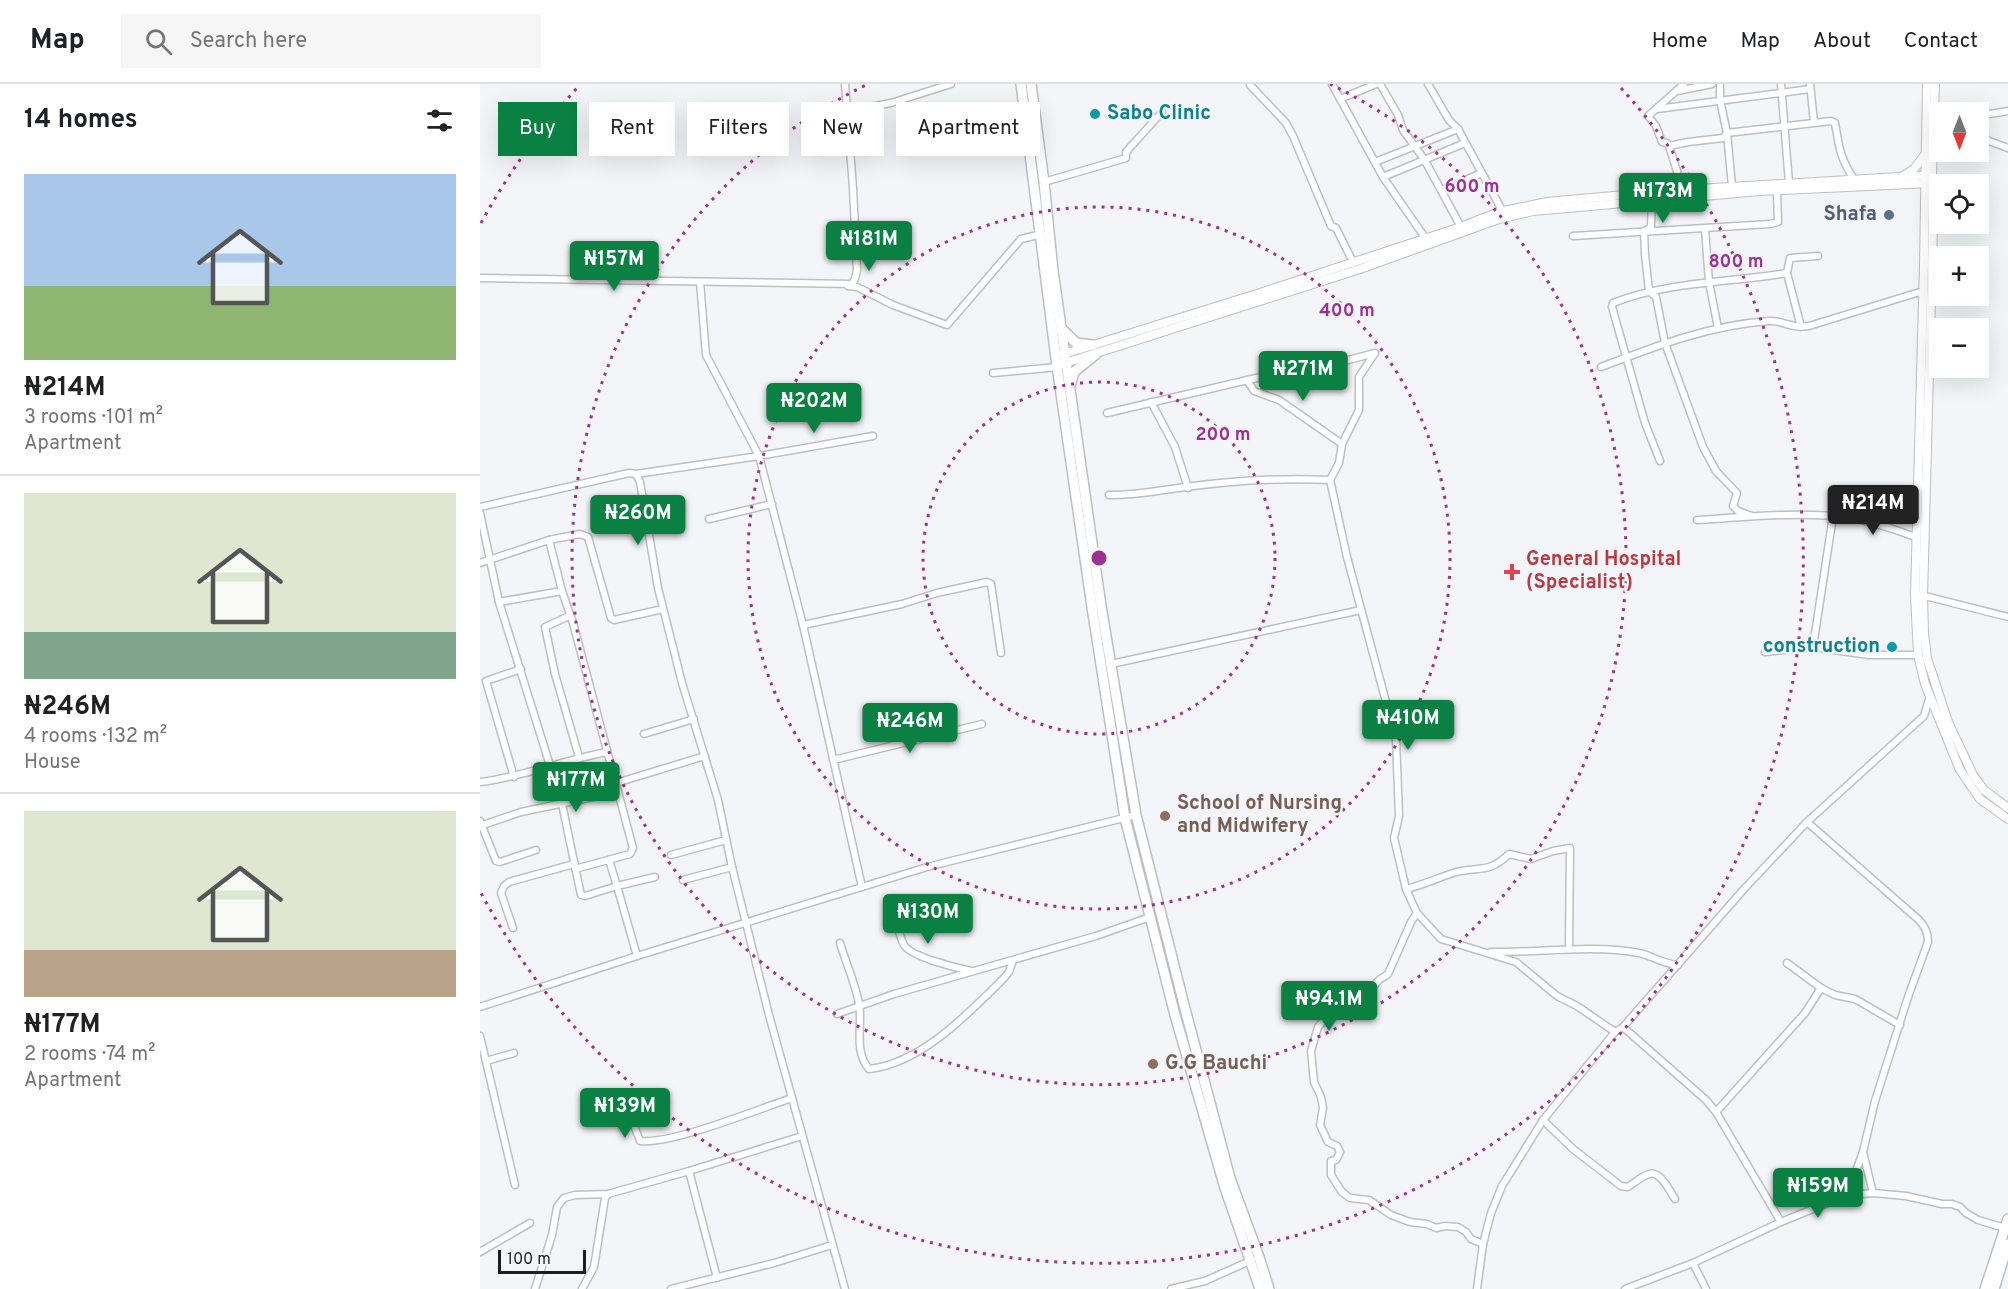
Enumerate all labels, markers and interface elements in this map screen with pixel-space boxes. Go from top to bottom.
search box [121,14,541,68]
text: Map [30,23,85,59]
icon: search [142,25,175,58]
text: Search here [190,28,307,55]
text: Home [1652,28,1708,55]
text: Map [1741,28,1780,55]
text: About [1813,28,1871,55]
text: Contact [1904,28,1978,55]
place label: Sabo Clinic [1107,101,1211,127]
chip: Buy [498,102,577,156]
chip: Rent [589,102,675,156]
chip: Filters [687,102,789,156]
chip: New [801,102,884,156]
chip: Apartment [896,102,1040,156]
north arrow [1929,102,1989,162]
map controls [1929,102,1989,378]
text: 14 homes [24,104,138,137]
icon: filters [423,104,456,137]
marker: Sabo Clinic [1088,107,1102,121]
pin: ₦173M [1621,173,1705,224]
button: locate [1929,174,1989,234]
text: 600 m [1444,176,1500,199]
text: ₦173M [1633,179,1693,205]
place label: Shafa [1823,202,1877,228]
marker: Shafa [1882,208,1896,222]
icon: home [186,213,294,321]
pin: ₦181M [827,221,911,272]
text: ₦181M [840,227,898,253]
pin: ₦157M [572,241,656,292]
button: + [1929,246,1989,306]
text: ₦157M [584,247,644,273]
text: 800 m [1708,251,1764,274]
text: 400 m [1319,300,1375,323]
button: − [1929,318,1989,378]
pin: ₦271M [1261,351,1345,402]
text: ₦271M [1273,357,1333,383]
text: ₦214M [24,372,105,405]
pin: ₦202M [772,383,856,434]
text: ₦202M [780,389,848,415]
text: 3 rooms · 101 m² [24,405,163,431]
text: 200 m [1195,424,1251,447]
text: Apartment [24,431,122,457]
pin: ₦214M [1831,485,1915,536]
text: ₦214M [1842,491,1904,517]
pin: ₦260M [596,495,680,546]
text: ₦260M [604,501,672,527]
icon: home [186,532,294,640]
place label: General Hospital (Specialist) [1526,547,1681,596]
centre of rings [1089,548,1109,568]
marker: General Hospital (Specialist) [1503,563,1521,581]
place label: construction [1763,634,1880,660]
marker: construction [1885,640,1899,654]
text: ₦246M [24,691,111,724]
pin: ₦410M [1366,700,1450,751]
pin: ₦246M [868,703,952,754]
text: ₦410M [1376,706,1440,732]
text: ₦246M [877,709,943,735]
text: 4 rooms · 132 m² [24,724,167,750]
text: House [24,750,80,776]
pin: ₦177M [534,762,618,813]
text: ₦177M [547,768,605,794]
place label: School of Nursing and Midwifery [1177,791,1342,840]
marker: School of Nursing and Midwifery [1158,809,1172,823]
icon: home [186,850,294,958]
pin: ₦130M [886,894,970,945]
text: ₦130M [897,900,959,926]
pin: ₦94.1M [1280,981,1378,1032]
text: ₦94.1M [1295,987,1363,1013]
text: ₦177M [24,1009,101,1042]
text: 2 rooms · 74 m² [24,1042,155,1068]
place label: G.G Bauchi [1165,1051,1267,1077]
marker: G.G Bauchi [1146,1057,1160,1071]
text: Apartment [24,1068,122,1094]
pin: ₦139M [583,1088,667,1139]
text: ₦139M [594,1094,656,1120]
pin: ₦159M [1776,1168,1860,1219]
text: ₦159M [1787,1174,1849,1200]
scale bar [498,1247,586,1274]
text: 100 m [507,1250,551,1270]

